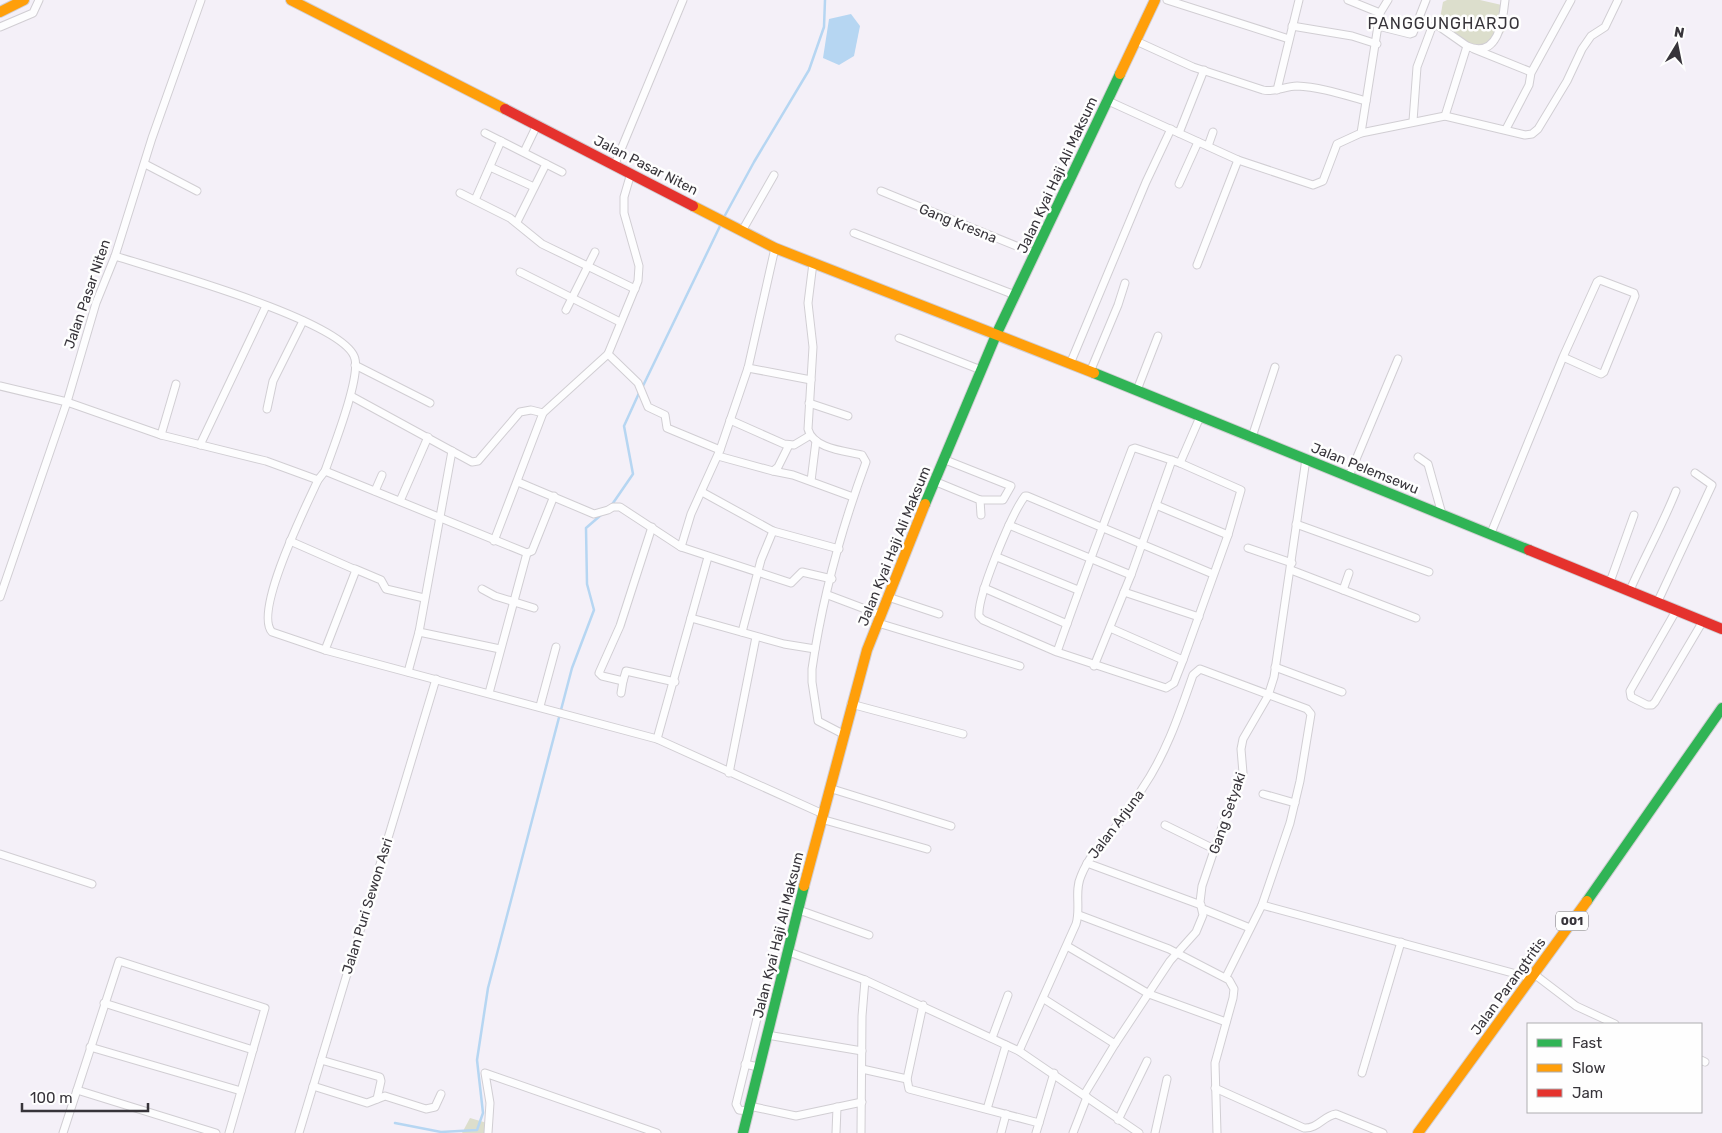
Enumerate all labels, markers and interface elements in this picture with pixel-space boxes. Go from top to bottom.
district label: PANGGUNGHARJO [1367,14,1521,33]
north arrow [1652,20,1702,70]
text: N [1673,23,1686,42]
street label: Jalan Kyai Haji Ali Maksum [1014,94,1101,256]
street label: Jalan Pasar Niten [591,132,701,199]
street label: Gang Kresna [916,200,999,247]
street label: Jalan Pasar Niten [61,237,114,351]
street label: Jalan Pelemsewu [1309,439,1421,498]
street label: Jalan Kyai Haji Ali Maksum [855,464,934,629]
street label: Gang Setyaki [1206,770,1249,856]
street label: Jalan Arjuna [1085,786,1148,862]
street label: Jalan Puri Sewon Asri [339,836,396,976]
street label: Jalan Kyai Haji Ali Maksum [750,850,807,1020]
road number: 001 [1556,911,1588,930]
street label: Jalan Parangtritis [1467,934,1549,1038]
legend [1527,1023,1702,1113]
text: Fast [1572,1034,1602,1052]
text: Slow [1572,1059,1605,1077]
scale bar [22,1080,149,1112]
text: Jam [1572,1084,1603,1102]
text: 100 m [30,1089,72,1107]

